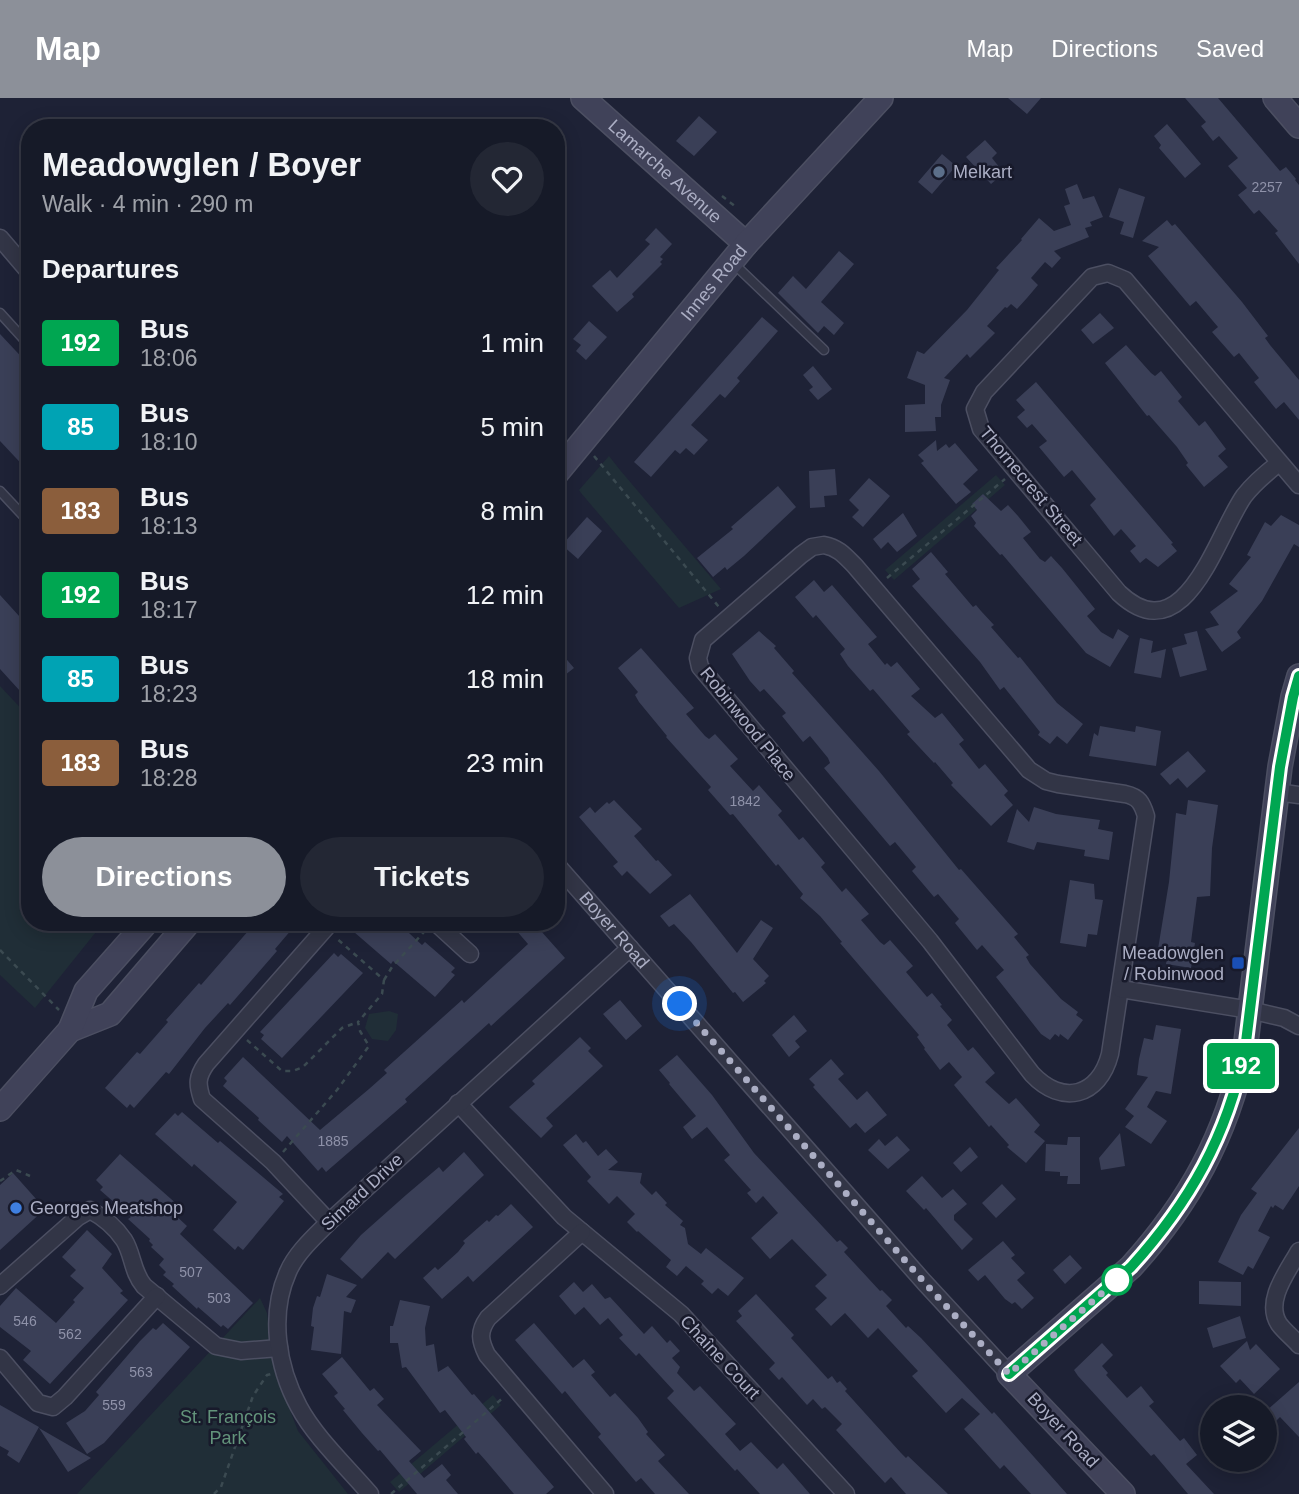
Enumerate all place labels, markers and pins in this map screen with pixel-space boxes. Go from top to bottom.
place label: Melkart [953,162,1012,182]
marker: Melkart [931,164,947,180]
place label: Meadowglen / Robinwood [1122,943,1224,984]
marker: Meadowglen / Robinwood [1230,955,1246,971]
place label: Georges Meatshop [30,1198,183,1218]
marker: Georges Meatshop [8,1200,24,1216]
unlabelled marker [1102,1265,1132,1295]

